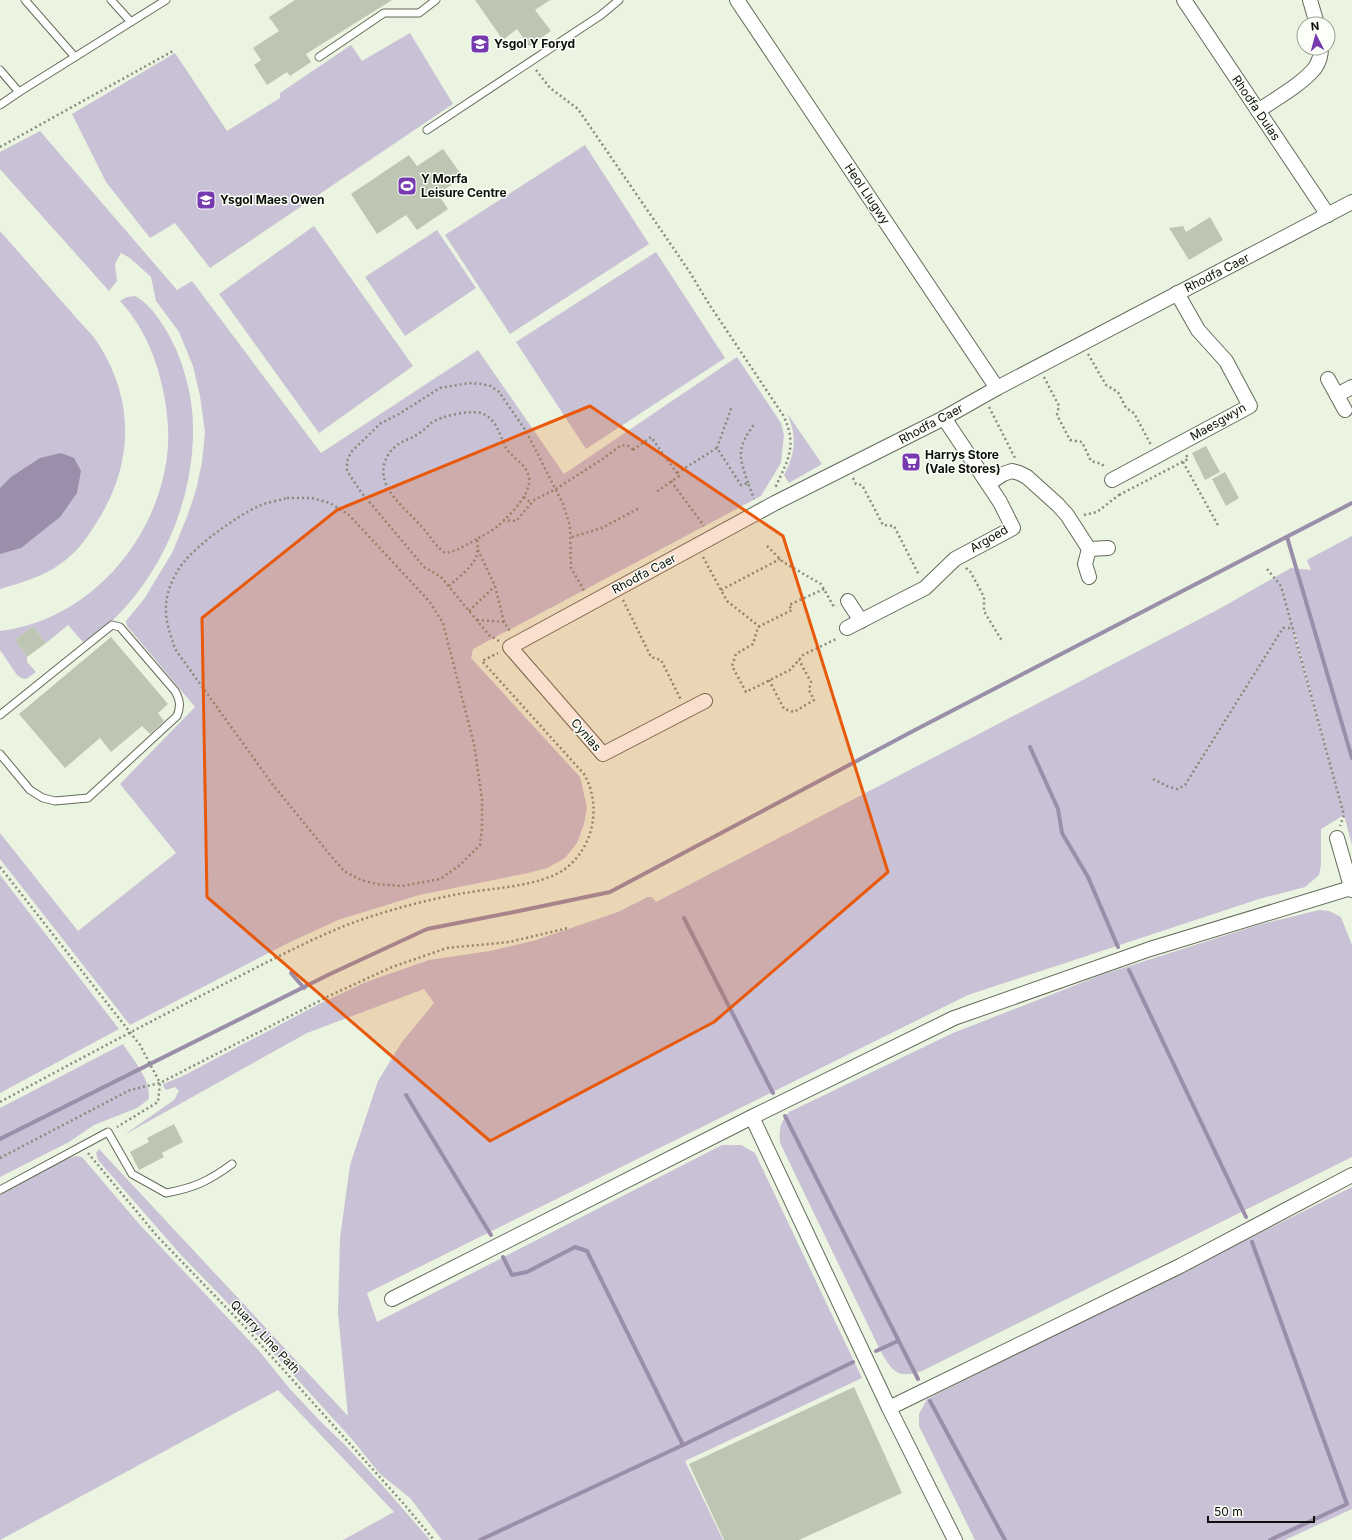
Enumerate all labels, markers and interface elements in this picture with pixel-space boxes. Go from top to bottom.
north arrow [1296,16,1336,56]
text: N [1310,19,1320,33]
school or university icon: Ysgol Y Foryd [469,33,491,55]
place label: Ysgol Y Foryd [494,36,575,51]
street label: Rhodfa Dulas [1229,72,1284,143]
street label: Heol Llugwy [842,160,893,227]
place label: Y Morfa Leisure Centre [421,171,507,200]
sports icon: Y Morfa Leisure Centre [396,175,418,197]
school or university icon: Ysgol Maes Owen [195,189,217,211]
place label: Ysgol Maes Owen [220,192,324,207]
street label: Rhodfa Caer [1182,250,1252,295]
street label: Rhodfa Caer [896,400,966,447]
street label: Maesgwyn [1187,400,1248,444]
place label: Harrys Store (Vale Stores) [925,447,1000,476]
supermarket icon: Harrys Store (Vale Stores) [900,451,922,473]
street label: Argoed [967,522,1010,555]
street label: Rhodfa Caer [609,550,679,597]
street label: Cynlas [568,715,605,754]
street label: Quarry Line Path [227,1297,303,1377]
scale bar [1208,1498,1314,1524]
text: 50 m [1214,1504,1243,1519]

